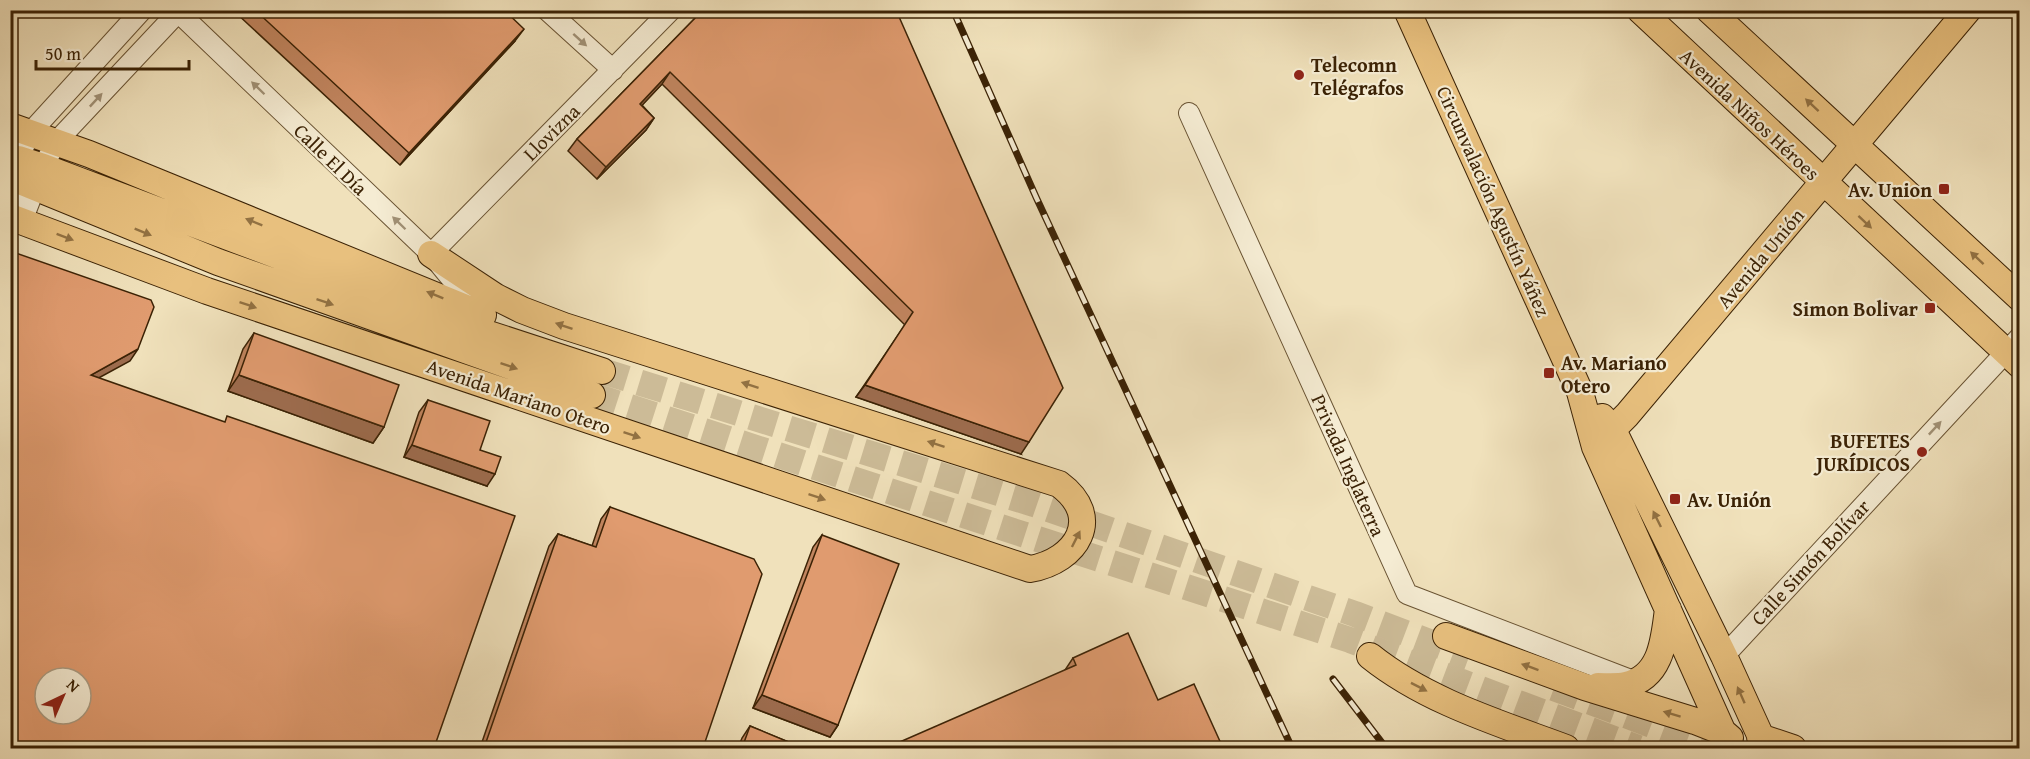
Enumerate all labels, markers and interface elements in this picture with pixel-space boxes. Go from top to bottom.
scale bar [36,33,189,71]
one-way arrow [572,33,587,46]
text: 50 m [45,40,81,67]
street label: Avenida Niños Héroes [1674,41,1826,187]
place label: Telecomn Telégrafos [1311,50,1404,102]
marker: Telecomn Telégrafos [1292,68,1306,82]
street label: Circunvalación Agustín Yáñez [1430,81,1558,321]
one-way arrow [251,82,265,96]
one-way arrow [89,93,103,107]
street label: Llovizna [516,97,586,167]
one-way arrow [1804,98,1819,112]
street label: Calle El Día [288,116,375,202]
place label: Av. Union [1848,175,1932,204]
marker: Av. Union [1937,182,1951,196]
street label: Avenida Unión [1709,202,1811,314]
one-way arrow [1858,215,1872,229]
one-way arrow [391,216,406,230]
one-way arrow [245,217,263,227]
one-way arrow [134,228,152,237]
one-way arrow [56,233,74,243]
one-way arrow [1970,252,1984,266]
one-way arrow [426,290,444,299]
place label: Simon Bolivar [1793,294,1918,323]
one-way arrow [316,297,334,307]
one-way arrow [239,301,257,310]
marker: Simon Bolivar [1923,301,1937,315]
one-way arrow [555,320,573,330]
place label: Av. Mariano Otero [1561,348,1667,400]
street label: Avenida Mariano Otero [423,351,615,441]
one-way arrow [500,362,518,372]
marker: Av. Mariano Otero [1542,366,1556,380]
one-way arrow [741,380,759,389]
street label: Privada Inglaterra [1305,389,1394,541]
one-way arrow [1928,421,1942,436]
place label: BUFETES JURÍDICOS [1813,426,1910,478]
one-way arrow [623,430,641,440]
one-way arrow [927,439,945,449]
marker: BUFETES JURÍDICOS [1915,445,1929,459]
place label: Av. Unión [1687,485,1771,514]
marker: Av. Unión [1668,492,1682,506]
one-way arrow [808,493,826,502]
street label: Calle Simón Bolívar [1744,493,1876,631]
one-way arrow [1653,511,1662,528]
one-way arrow [1071,530,1081,548]
one-way arrow [1521,661,1539,671]
north arrow [33,666,93,726]
text: N [61,673,86,698]
one-way arrow [1411,683,1428,692]
one-way arrow [1737,687,1746,704]
one-way arrow [1663,709,1681,718]

